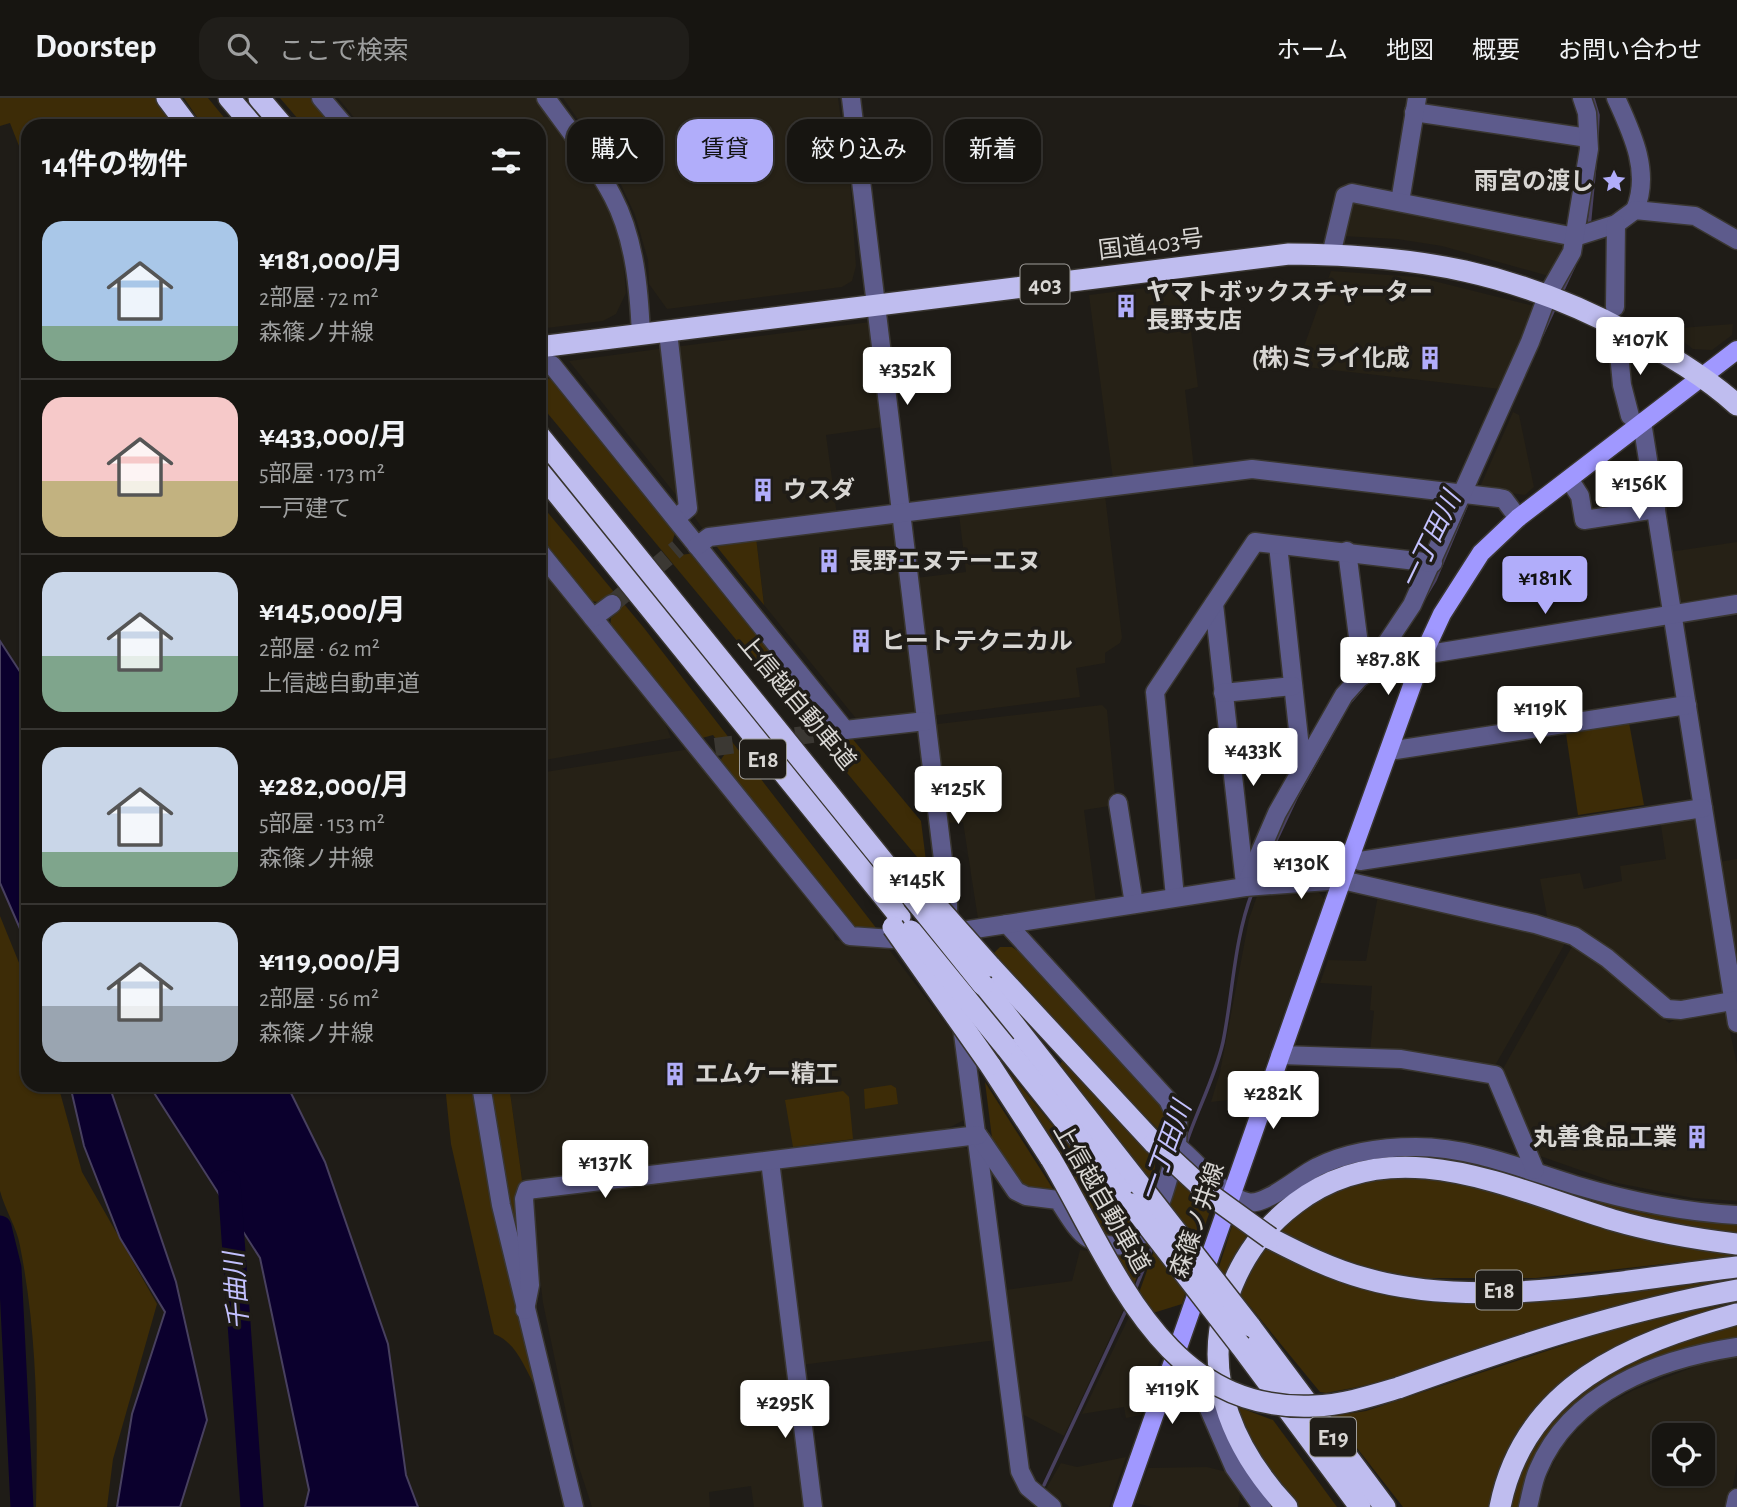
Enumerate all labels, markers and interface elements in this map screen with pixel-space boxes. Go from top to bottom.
search box [199,17,689,80]
icon: search [223,29,261,67]
text: Doorstep [35,31,157,64]
text: ここで検索 [279,38,409,64]
text: ホーム [1277,39,1348,63]
text: 地図 [1386,39,1434,63]
text: 概要 [1472,39,1520,63]
text: お問い合わせ [1558,39,1702,63]
chip: 購入 [567,119,663,182]
chip: 賃貸 [677,119,773,182]
chip: 絞り込み [787,119,931,182]
chip: 新着 [945,119,1041,182]
icon: filters [487,142,525,180]
text: 14件の物件 [42,150,188,180]
place icon: 雨宮の渡し [1600,167,1628,195]
place label: 雨宮の渡し [1474,168,1594,194]
street label: 国道403号 [1097,225,1205,263]
text: ¥181,000/月 [259,245,403,275]
icon: home [98,249,182,333]
road number: 403 [1020,265,1070,304]
place label: ヤマトボックスチャーター 長野支店 [1146,279,1433,333]
text: 2部屋 · 72 m² [259,287,379,310]
building icon: ヤマトボックスチャーター 長野支店 [1112,292,1140,320]
pin: ¥107K [1591,317,1689,377]
text: 森篠ノ井線 [259,322,374,345]
text: ¥107K [1612,328,1668,351]
building icon: (株)ミライ化成 [1416,344,1444,372]
place label: (株)ミライ化成 [1252,345,1410,371]
pin: ¥352K [858,348,956,407]
text: ¥352K [879,358,935,381]
text: ¥433,000/月 [259,421,408,451]
icon: home [98,425,182,509]
pin: ¥156K [1590,462,1688,521]
text: 5部屋 · 173 m² [259,463,385,486]
text: ¥156K [1612,472,1666,495]
building icon: ウスダ [749,476,777,504]
place label: ウスダ [783,477,855,503]
water label: 一丁田川 [1396,485,1467,593]
text: 一戸建て [259,498,351,521]
building icon: 長野エヌテーエヌ [815,547,843,575]
place label: 長野エヌテーエヌ [849,549,1041,574]
pin: ¥181K [1496,556,1594,616]
text: ¥181K [1518,567,1572,590]
text: ¥145,000/月 [259,596,406,626]
icon: home [98,600,182,684]
building icon: ヒートテクニカル [847,627,875,655]
street label: 上信越自動車道 [733,629,861,775]
place label: ヒートテクニカル [881,629,1073,654]
text: 2部屋 · 62 m² [259,638,380,661]
pin: ¥87.8K [1331,638,1445,697]
text: ¥87.8K [1356,648,1420,671]
text: 上信越自動車道 [259,673,420,696]
pin: ¥119K [1491,686,1589,746]
text: ¥119K [1513,697,1567,720]
pin: ¥433K [1204,728,1302,788]
text: ¥433K [1225,739,1281,762]
road number: E18 [740,740,786,778]
pin: ¥125K [909,766,1007,826]
text: ¥282,000/月 [259,771,410,801]
icon: home [98,775,182,859]
text: ¥125K [931,777,985,800]
text: 5部屋 · 153 m² [259,813,385,836]
pin: ¥130K [1252,842,1350,901]
text: 森篠ノ井線 [259,848,374,871]
text: ¥130K [1273,852,1329,875]
pin: ¥145K [868,858,966,917]
text: ¥145K [889,868,945,891]
text: ¥119,000/月 [259,946,403,976]
icon: home [98,950,182,1034]
text: 2部屋 · 56 m² [259,988,379,1011]
text: 森篠ノ井線 [259,1023,374,1046]
building icon: エムケー精工 [661,1060,689,1088]
place label: エムケー精工 [695,1061,839,1087]
pin: ¥282K [1224,1072,1322,1131]
text: ¥282K [1244,1082,1302,1105]
water label: 一丁田川 [1136,1095,1197,1205]
street label: 上信越自動車道 [1049,1119,1155,1277]
building icon: 丸善食品工業 [1683,1123,1711,1151]
place label: 丸善食品工業 [1533,1124,1677,1150]
pin: ¥137K [556,1140,654,1200]
text: ¥137K [578,1151,632,1174]
street label: 森篠ノ井線 [1165,1159,1229,1281]
water label: 千曲川 [220,1248,253,1331]
road number: E18 [1476,1270,1522,1310]
pin: ¥119K [1123,1366,1221,1426]
text: ¥119K [1145,1377,1199,1400]
pin: ¥295K [736,1380,834,1440]
text: ¥295K [756,1391,814,1414]
road number: E19 [1310,1418,1356,1456]
map controls [1652,1423,1715,1486]
button: locate [1652,1423,1715,1486]

